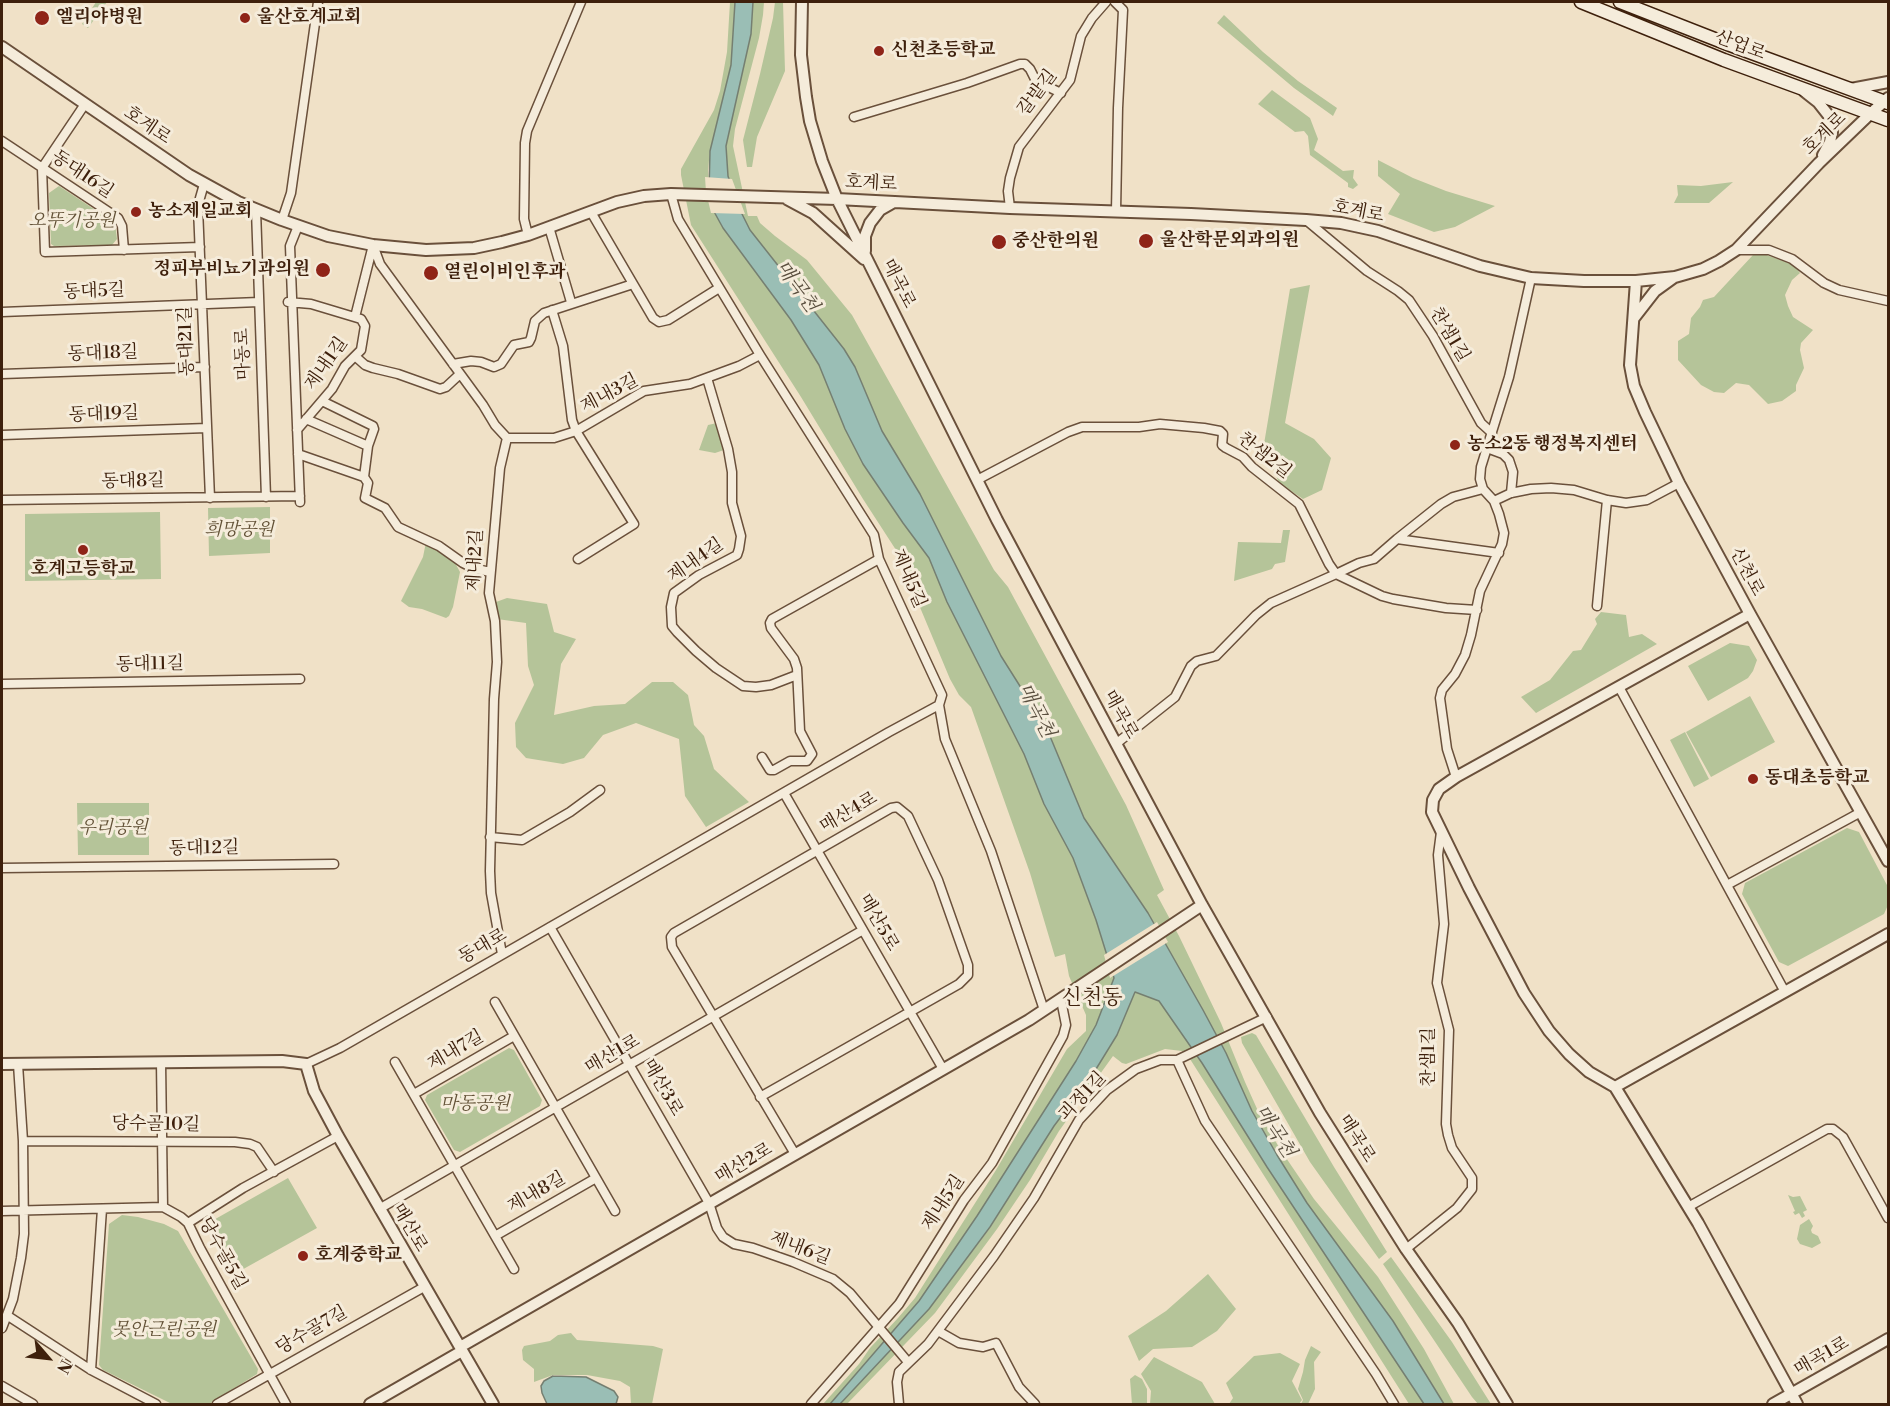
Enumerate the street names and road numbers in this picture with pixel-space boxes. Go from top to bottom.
street label: 산업로 [1712,27,1768,65]
street label: 갈밭길 [1014,66,1062,120]
street label: 호계로 [119,102,175,150]
street label: 호계로 [1799,108,1851,160]
street label: 동대16길 [47,146,117,204]
street label: 호계로 [844,172,898,196]
street label: 호계로 [1330,196,1386,228]
street label: 매곡로 [877,256,919,312]
street label: 동대5길 [63,280,125,304]
street label: 찬샘1길 [1424,304,1474,366]
street label: 동대21길 [175,305,199,377]
street label: 마동로 [232,328,256,380]
street label: 제내1길 [301,333,353,395]
street label: 동대18길 [67,342,139,366]
street label: 제내3길 [578,370,642,418]
street label: 동대19길 [69,403,139,427]
street label: 찬샘2길 [1233,428,1295,484]
street label: 동대8길 [101,471,165,493]
street label: 제내2길 [464,528,488,592]
street label: 제내4길 [664,534,728,588]
street label: 신천로 [1724,544,1768,600]
street label: 제내5길 [886,546,930,612]
street label: 동대11길 [116,654,184,676]
street label: 매곡로 [1098,687,1142,743]
street label: 매산4로 [816,788,882,838]
street label: 동대12길 [169,838,239,860]
street label: 매산5로 [853,891,903,955]
street label: 동대로 [455,925,511,969]
street label: 제내7길 [424,1026,488,1076]
street label: 찬샘1길 [1419,1027,1441,1087]
street label: 매산1로 [582,1031,644,1079]
street label: 매산3로 [637,1056,687,1120]
street label: 괴정1길 [1055,1068,1111,1126]
street label: 매곡로 [1333,1111,1379,1167]
street label: 당수골10길 [111,1113,201,1137]
street label: 매산2로 [712,1139,776,1189]
street label: 제내8길 [504,1168,570,1218]
street label: 제내5길 [918,1171,970,1235]
street label: 매산로 [387,1200,431,1256]
street label: 당수골5길 [193,1214,251,1294]
street label: 제내6길 [767,1228,833,1270]
street label: 당수골7길 [273,1302,351,1360]
street label: 매곡1로 [1791,1333,1853,1381]

